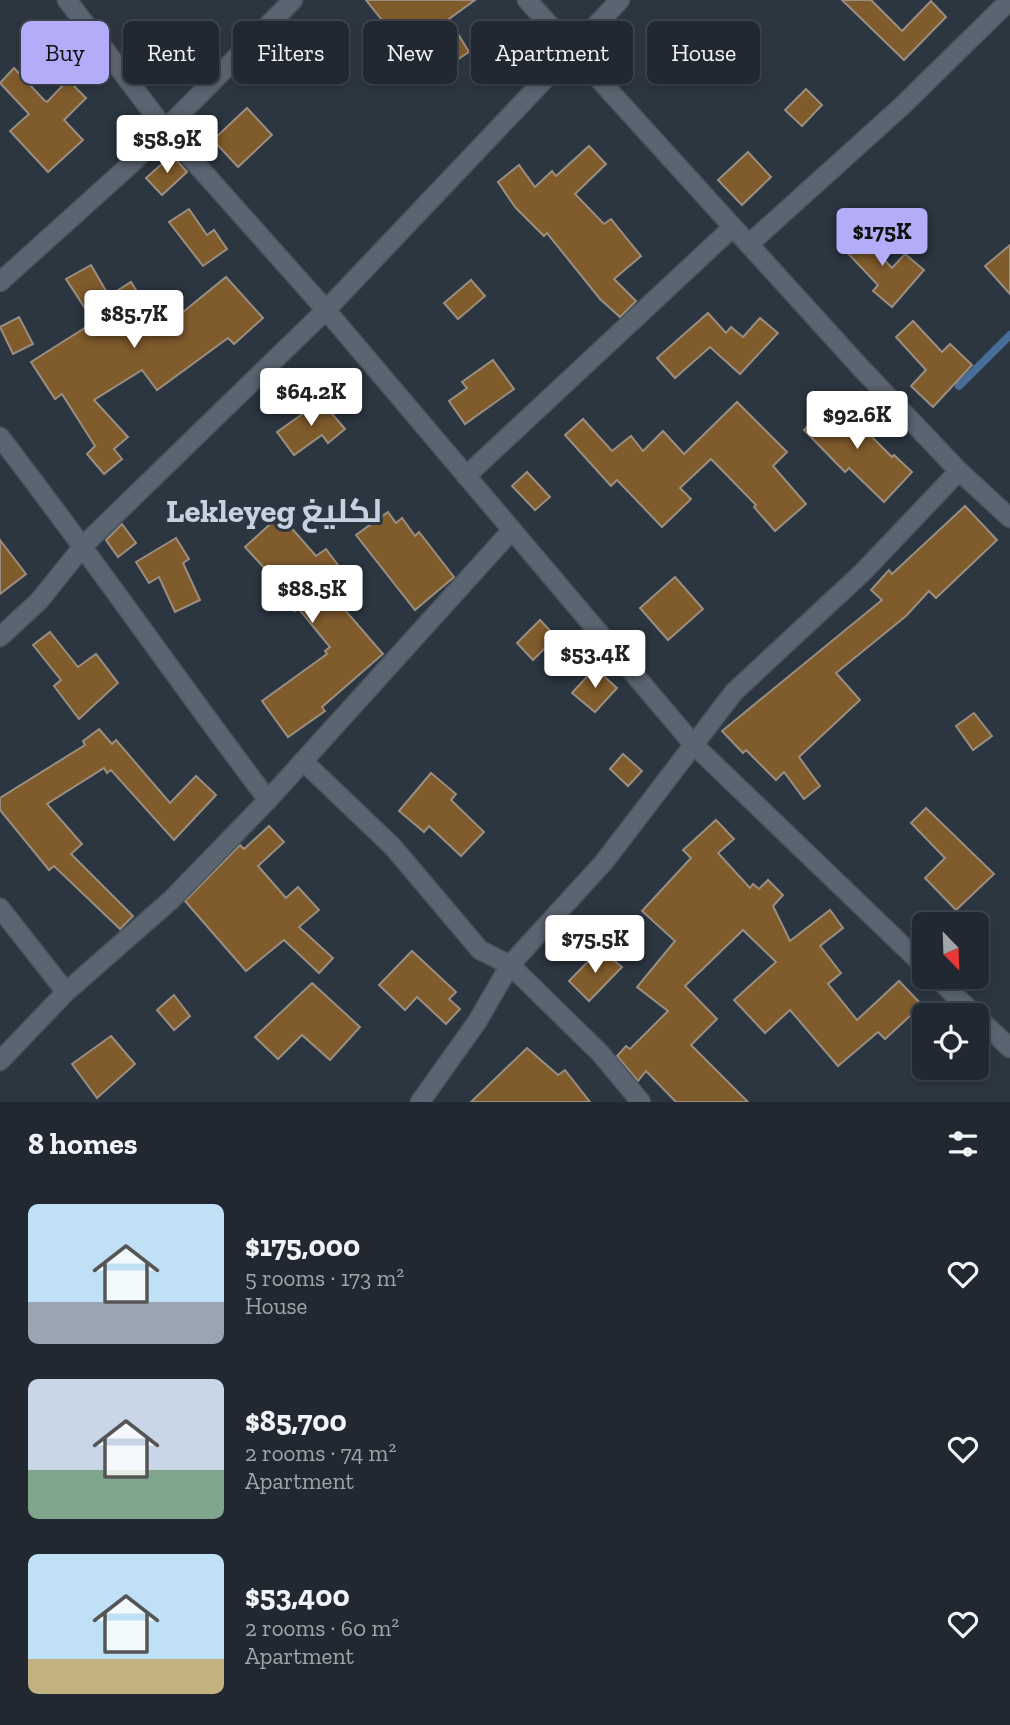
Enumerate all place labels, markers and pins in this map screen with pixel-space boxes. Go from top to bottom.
pin: $58.9K [110,116,224,175]
pin: $175K [833,208,931,268]
pin: $85.7K [77,290,191,350]
pin: $64.2K [254,368,368,428]
pin: $92.6K [800,392,914,451]
pin: $88.5K [255,566,369,625]
pin: $53.4K [538,630,652,690]
pin: $75.5K [538,916,652,975]

